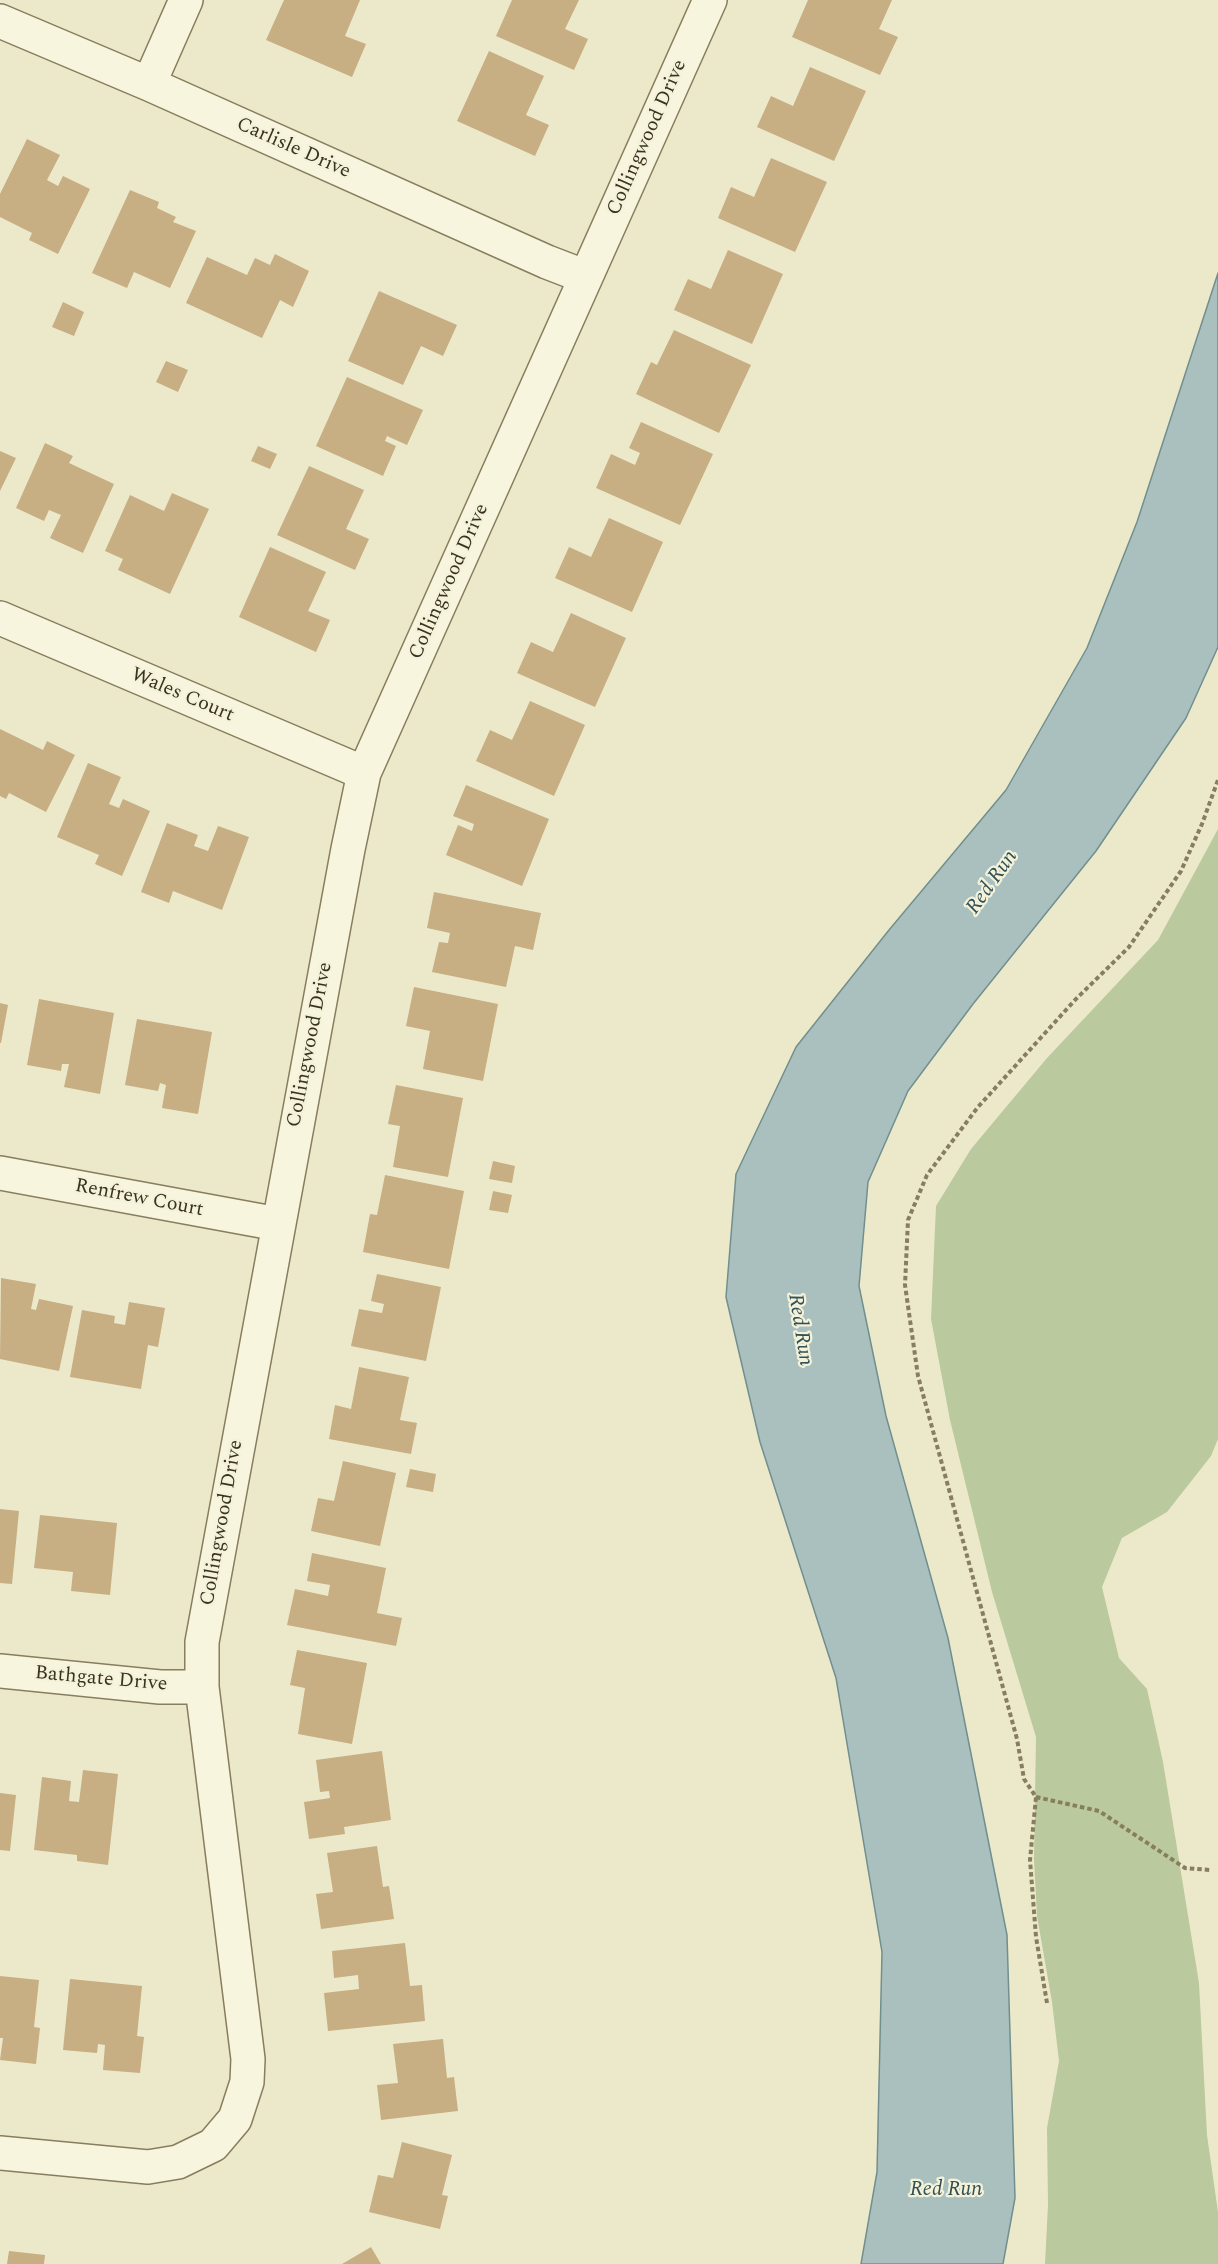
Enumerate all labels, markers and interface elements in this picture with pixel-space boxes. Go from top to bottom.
street label: Collingwood Drive [603,56,693,220]
street label: Carlisle Drive [232,113,354,185]
street label: Collingwood Drive [405,500,495,664]
street label: Wales Court [127,664,237,728]
water label: Red Run [962,846,1024,920]
street label: Collingwood Drive [283,960,339,1130]
street label: Renfrew Court [73,1175,205,1223]
water label: Red Run [781,1292,817,1368]
street label: Collingwood Drive [197,1438,249,1608]
street label: Bathgate Drive [34,1662,168,1698]
water label: Red Run [910,2178,982,2204]

